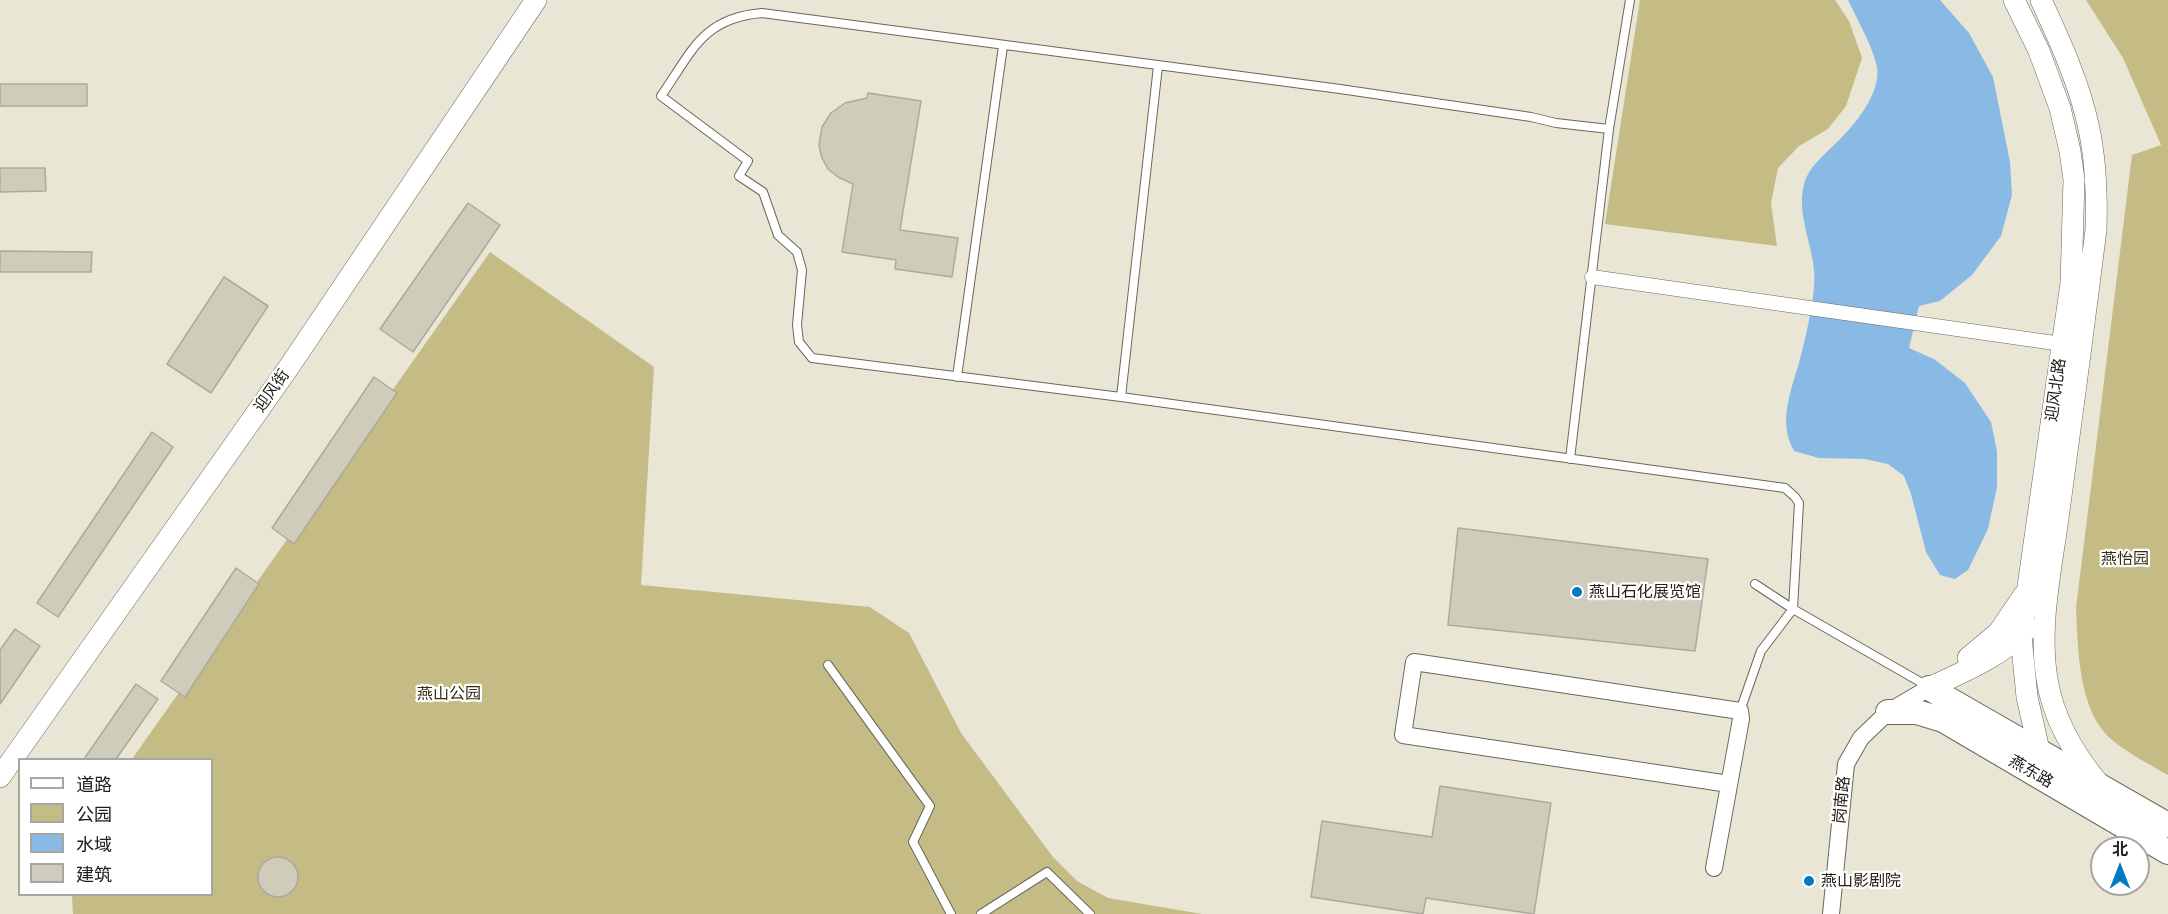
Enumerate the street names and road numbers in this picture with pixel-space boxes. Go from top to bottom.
street label: 迎风北路 [2042,357,2070,423]
street label: 迎风街 [250,366,294,416]
street label: 燕东路 [2005,752,2057,792]
street label: 岗南路 [1830,775,1854,825]

